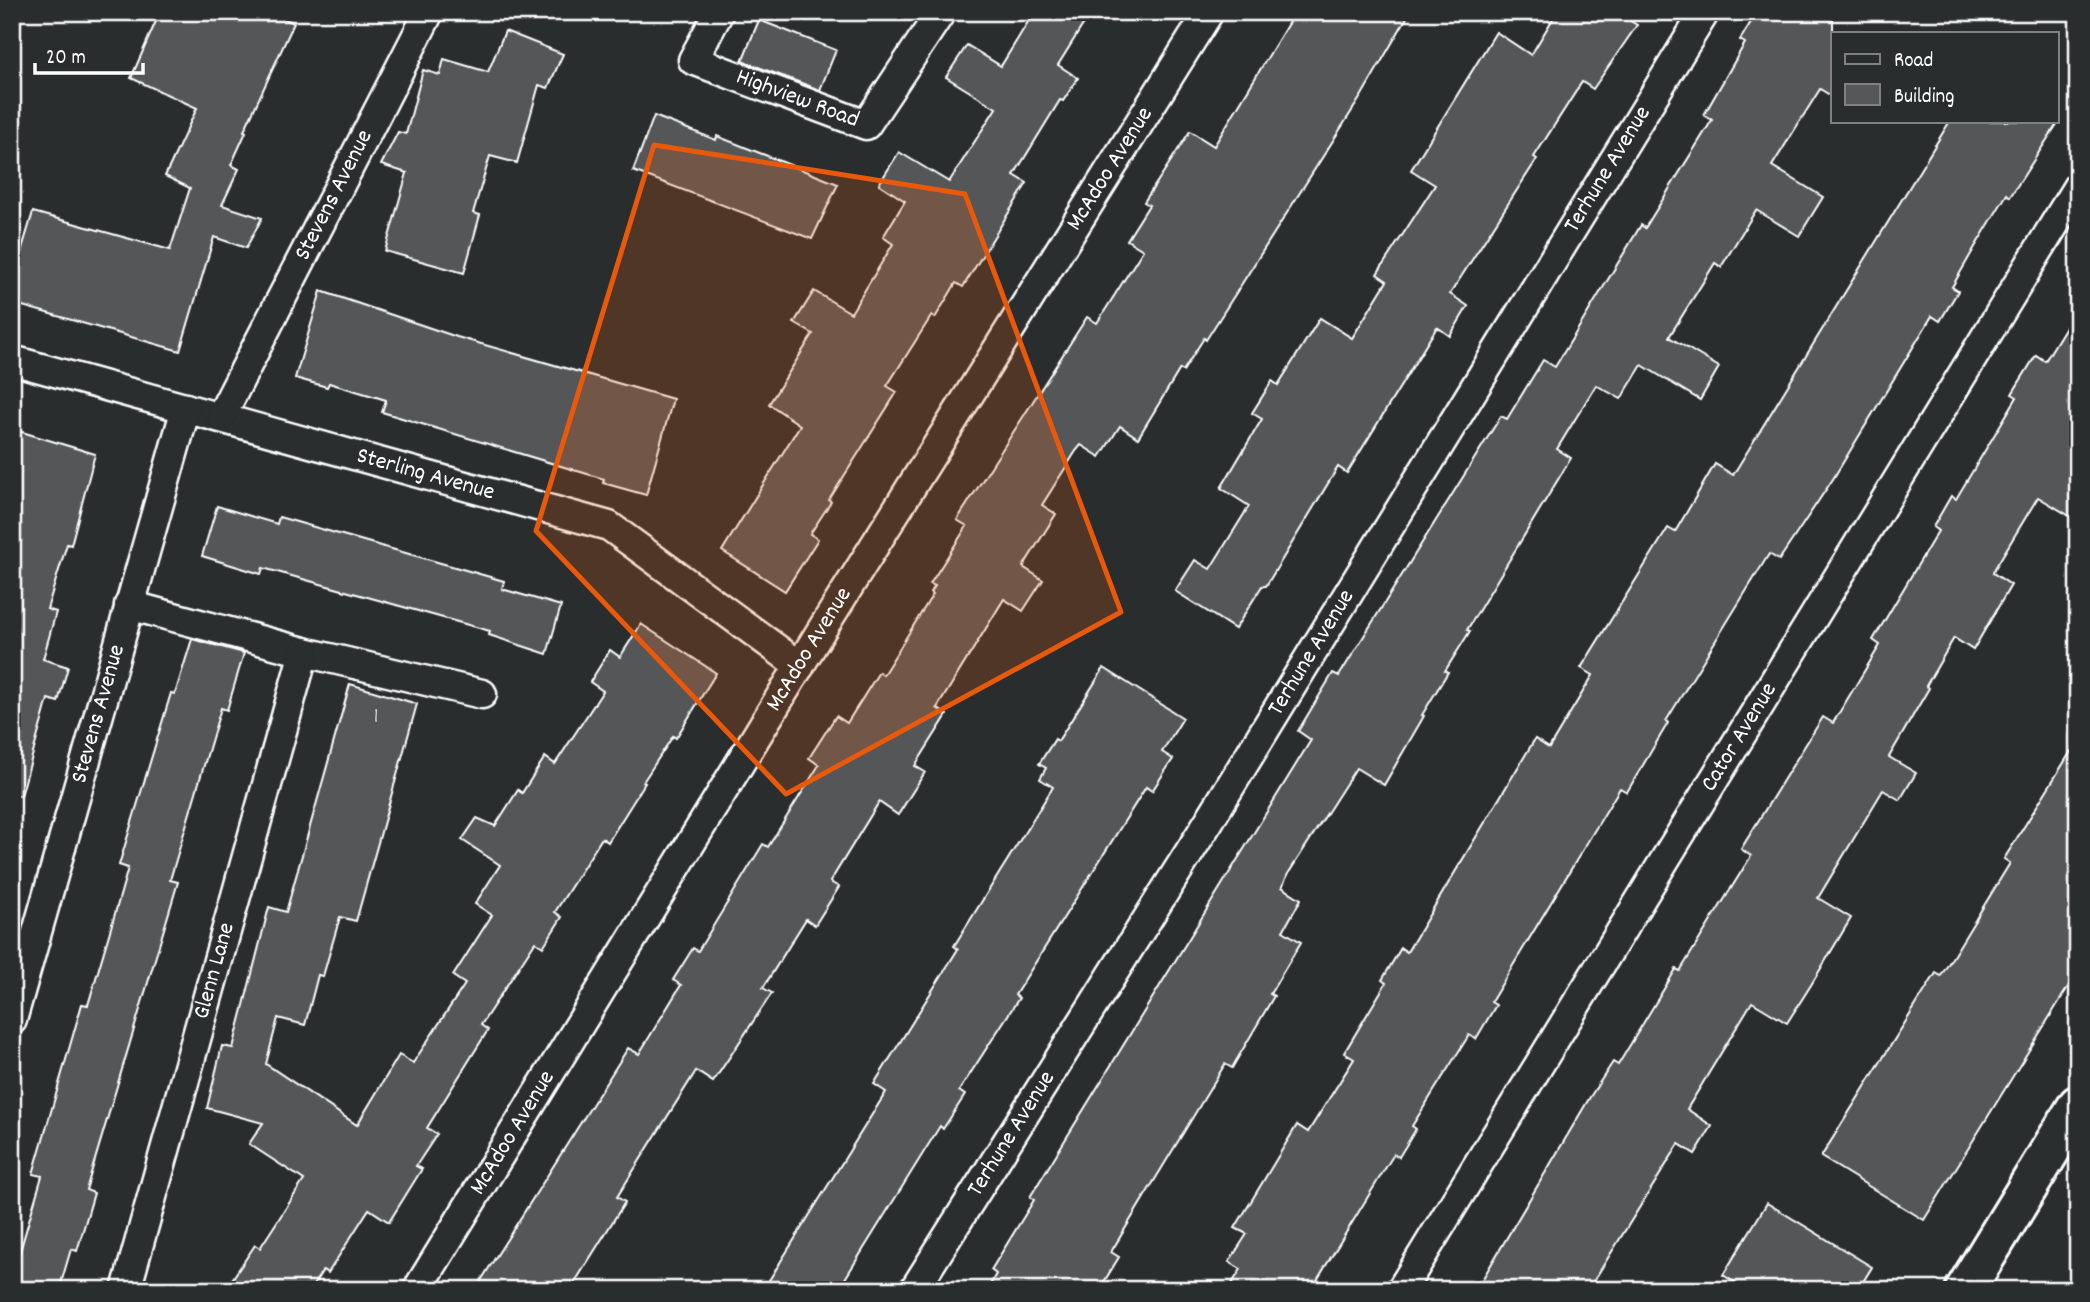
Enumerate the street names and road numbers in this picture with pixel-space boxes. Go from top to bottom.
street label: Highview Road [731,61,864,138]
street label: Terhune Avenue [1556,100,1660,240]
street label: McAdoo Avenue [1059,101,1162,238]
street label: Stevens Avenue [287,124,382,267]
street label: Sterling Avenue [352,440,498,510]
street label: McAdoo Avenue [758,581,861,719]
street label: Terhune Avenue [1260,583,1364,723]
street label: Stevens Avenue [63,641,135,788]
street label: Cator Avenue [1693,676,1786,799]
street label: Glenn Lane [185,919,245,1023]
street label: McAdoo Avenue [462,1064,564,1202]
street label: Terhune Avenue [959,1065,1065,1204]

